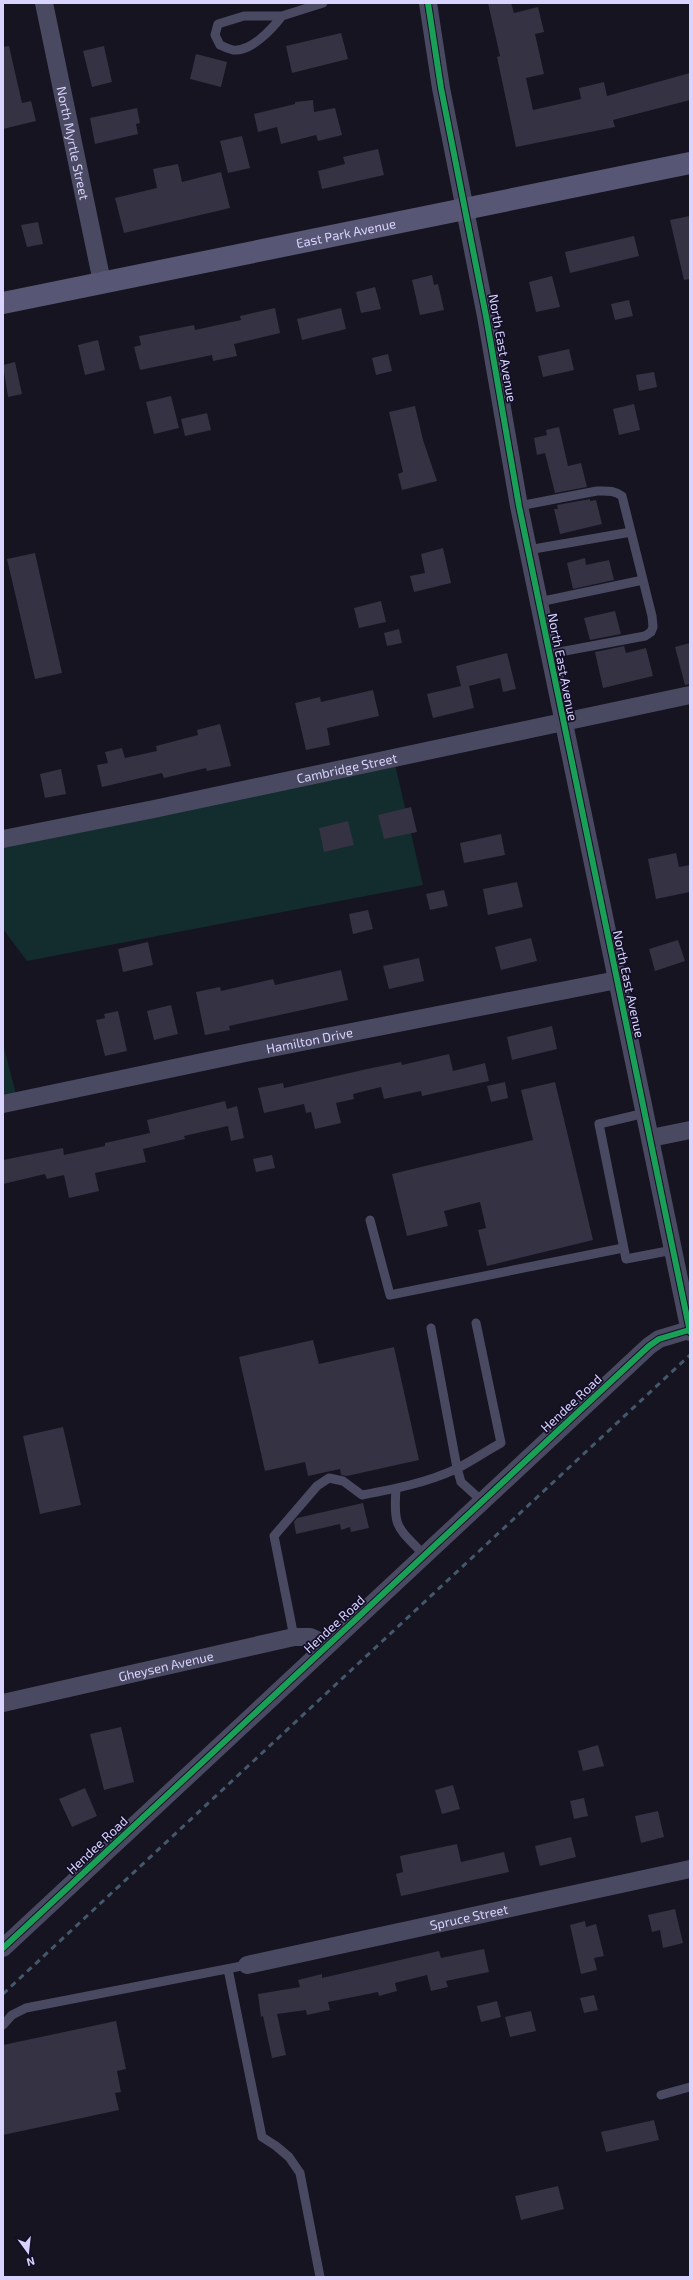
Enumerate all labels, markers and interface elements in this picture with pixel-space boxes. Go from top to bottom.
street label: North Myrtle Street [54,85,93,201]
street label: East Park Avenue [295,215,397,251]
street label: North East Avenue [486,293,520,403]
street label: North East Avenue [545,612,581,722]
street label: Cambridge Street [295,750,399,786]
street label: North East Avenue [610,929,648,1039]
street label: Hamilton Drive [265,1024,354,1057]
street label: Hendee Road [537,1371,605,1435]
street label: Hendee Road [300,1592,368,1656]
street label: Gheysen Avenue [117,1648,215,1685]
street label: Hendee Road [63,1813,131,1877]
street label: Spruce Street [428,1901,510,1933]
north arrow [8,2232,48,2272]
text: N [25,2255,36,2269]

